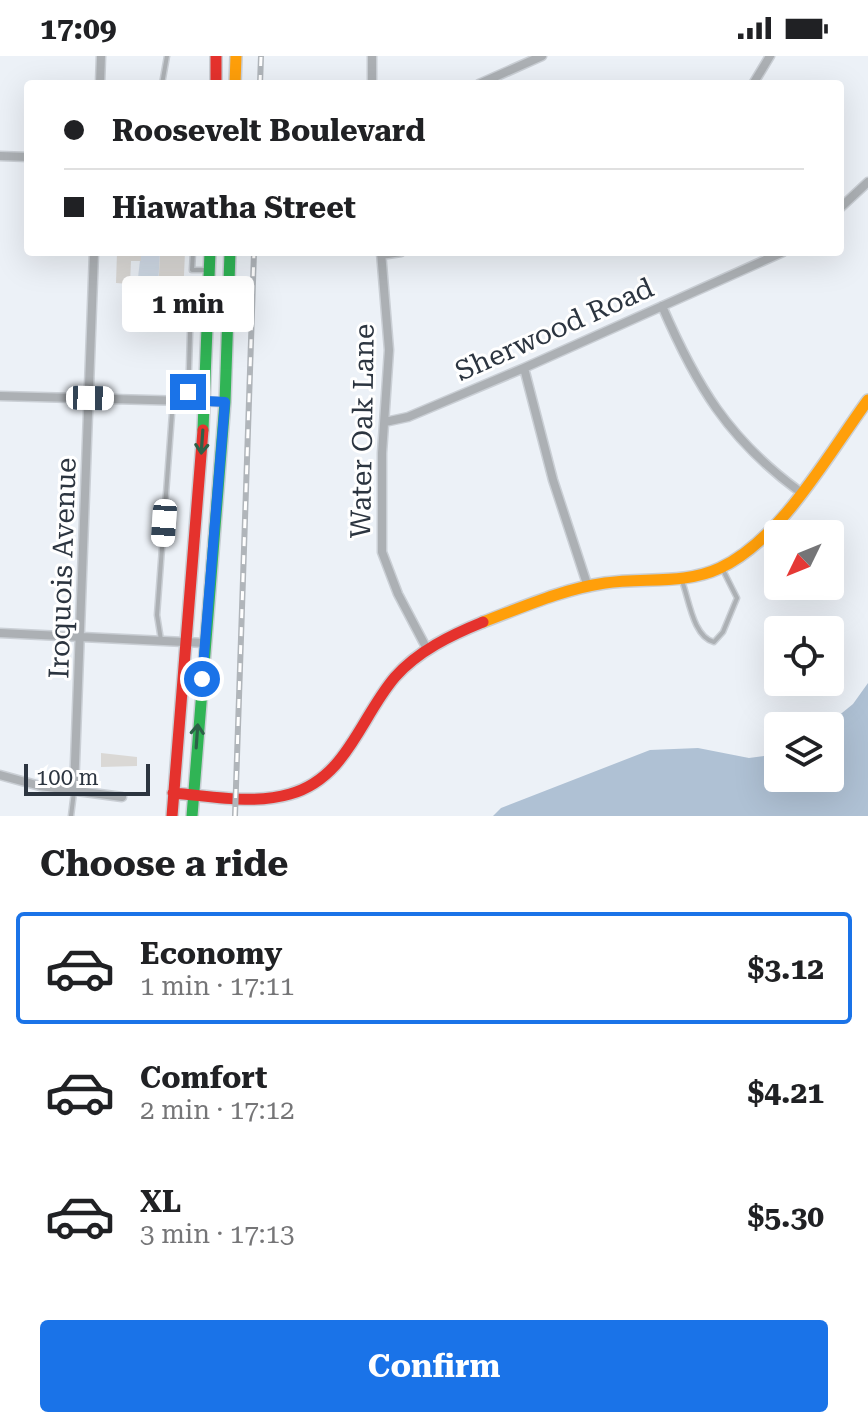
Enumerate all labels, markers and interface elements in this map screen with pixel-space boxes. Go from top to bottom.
text: 17:09 [40,11,117,46]
text: Roosevelt Boulevard [112,113,425,148]
text: Hiawatha Street [112,190,356,225]
street label: Sherwood Road [450,271,659,388]
callout: 1 min [122,276,254,332]
text: 1 min [152,289,224,319]
street label: Water Oak Lane [344,323,381,539]
route end [170,374,206,410]
car [66,386,114,410]
one-way arrow [194,428,209,455]
street label: Iroquois Avenue [42,457,83,679]
car [150,498,178,548]
north arrow [764,520,844,600]
map controls [764,520,844,792]
button: locate [764,616,844,696]
route start [184,661,220,697]
button: layers [764,712,844,792]
one-way arrow [190,723,205,750]
scale bar [24,760,150,796]
text: 100 m [36,765,99,790]
text: Choose a ride [40,843,288,885]
icon: car [44,932,116,1004]
text: Economy [140,936,282,971]
text: $3.12 [747,951,824,986]
text: 1 min · 17:11 [140,971,295,1001]
icon: car [44,1056,116,1128]
text: Comfort [140,1060,267,1095]
text: $4.21 [747,1075,824,1110]
text: 2 min · 17:12 [140,1095,295,1125]
icon: car [44,1180,116,1252]
text: XL [140,1184,181,1219]
text: $5.30 [747,1199,824,1234]
text: 3 min · 17:13 [140,1219,295,1249]
button: Confirm [40,1320,828,1412]

